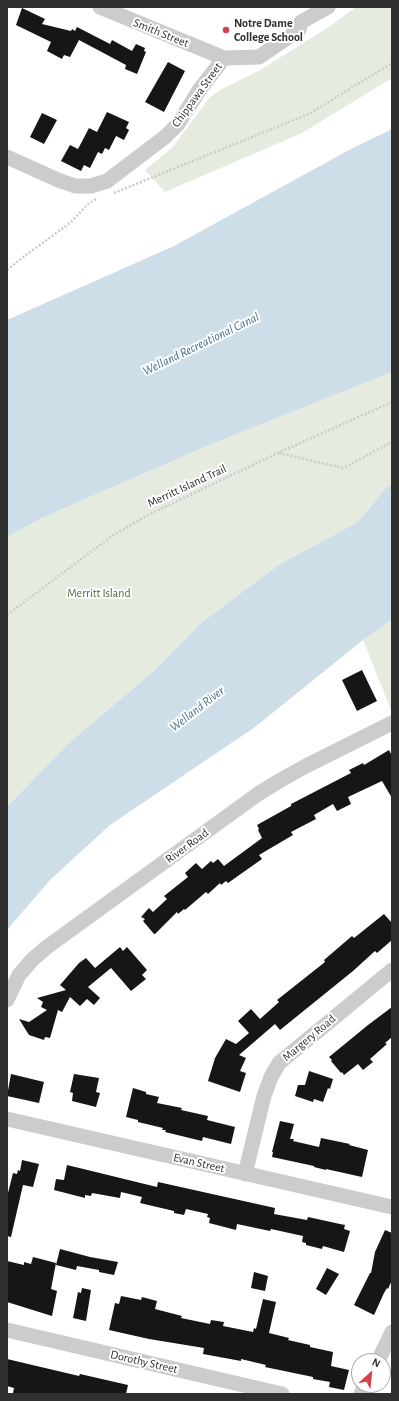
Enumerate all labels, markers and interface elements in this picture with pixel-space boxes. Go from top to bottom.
street label: Smith Street [131,15,191,51]
place label: Notre Dame College School [234,16,303,44]
marker: Notre Dame College School [221,25,231,35]
street label: Chippawa Street [169,60,225,130]
water label: Welland Recreational Canal [140,309,262,379]
street label: Merritt Island Trail [145,461,229,511]
park label: Merritt Island [67,586,131,600]
water label: Welland River [167,683,227,735]
street label: River Road [163,826,211,866]
street label: Margery Road [279,1012,339,1064]
street label: Evan Street [172,1150,226,1176]
street label: Dorothy Street [109,1347,179,1377]
north arrow [351,1353,391,1393]
text: N [370,1356,382,1369]

